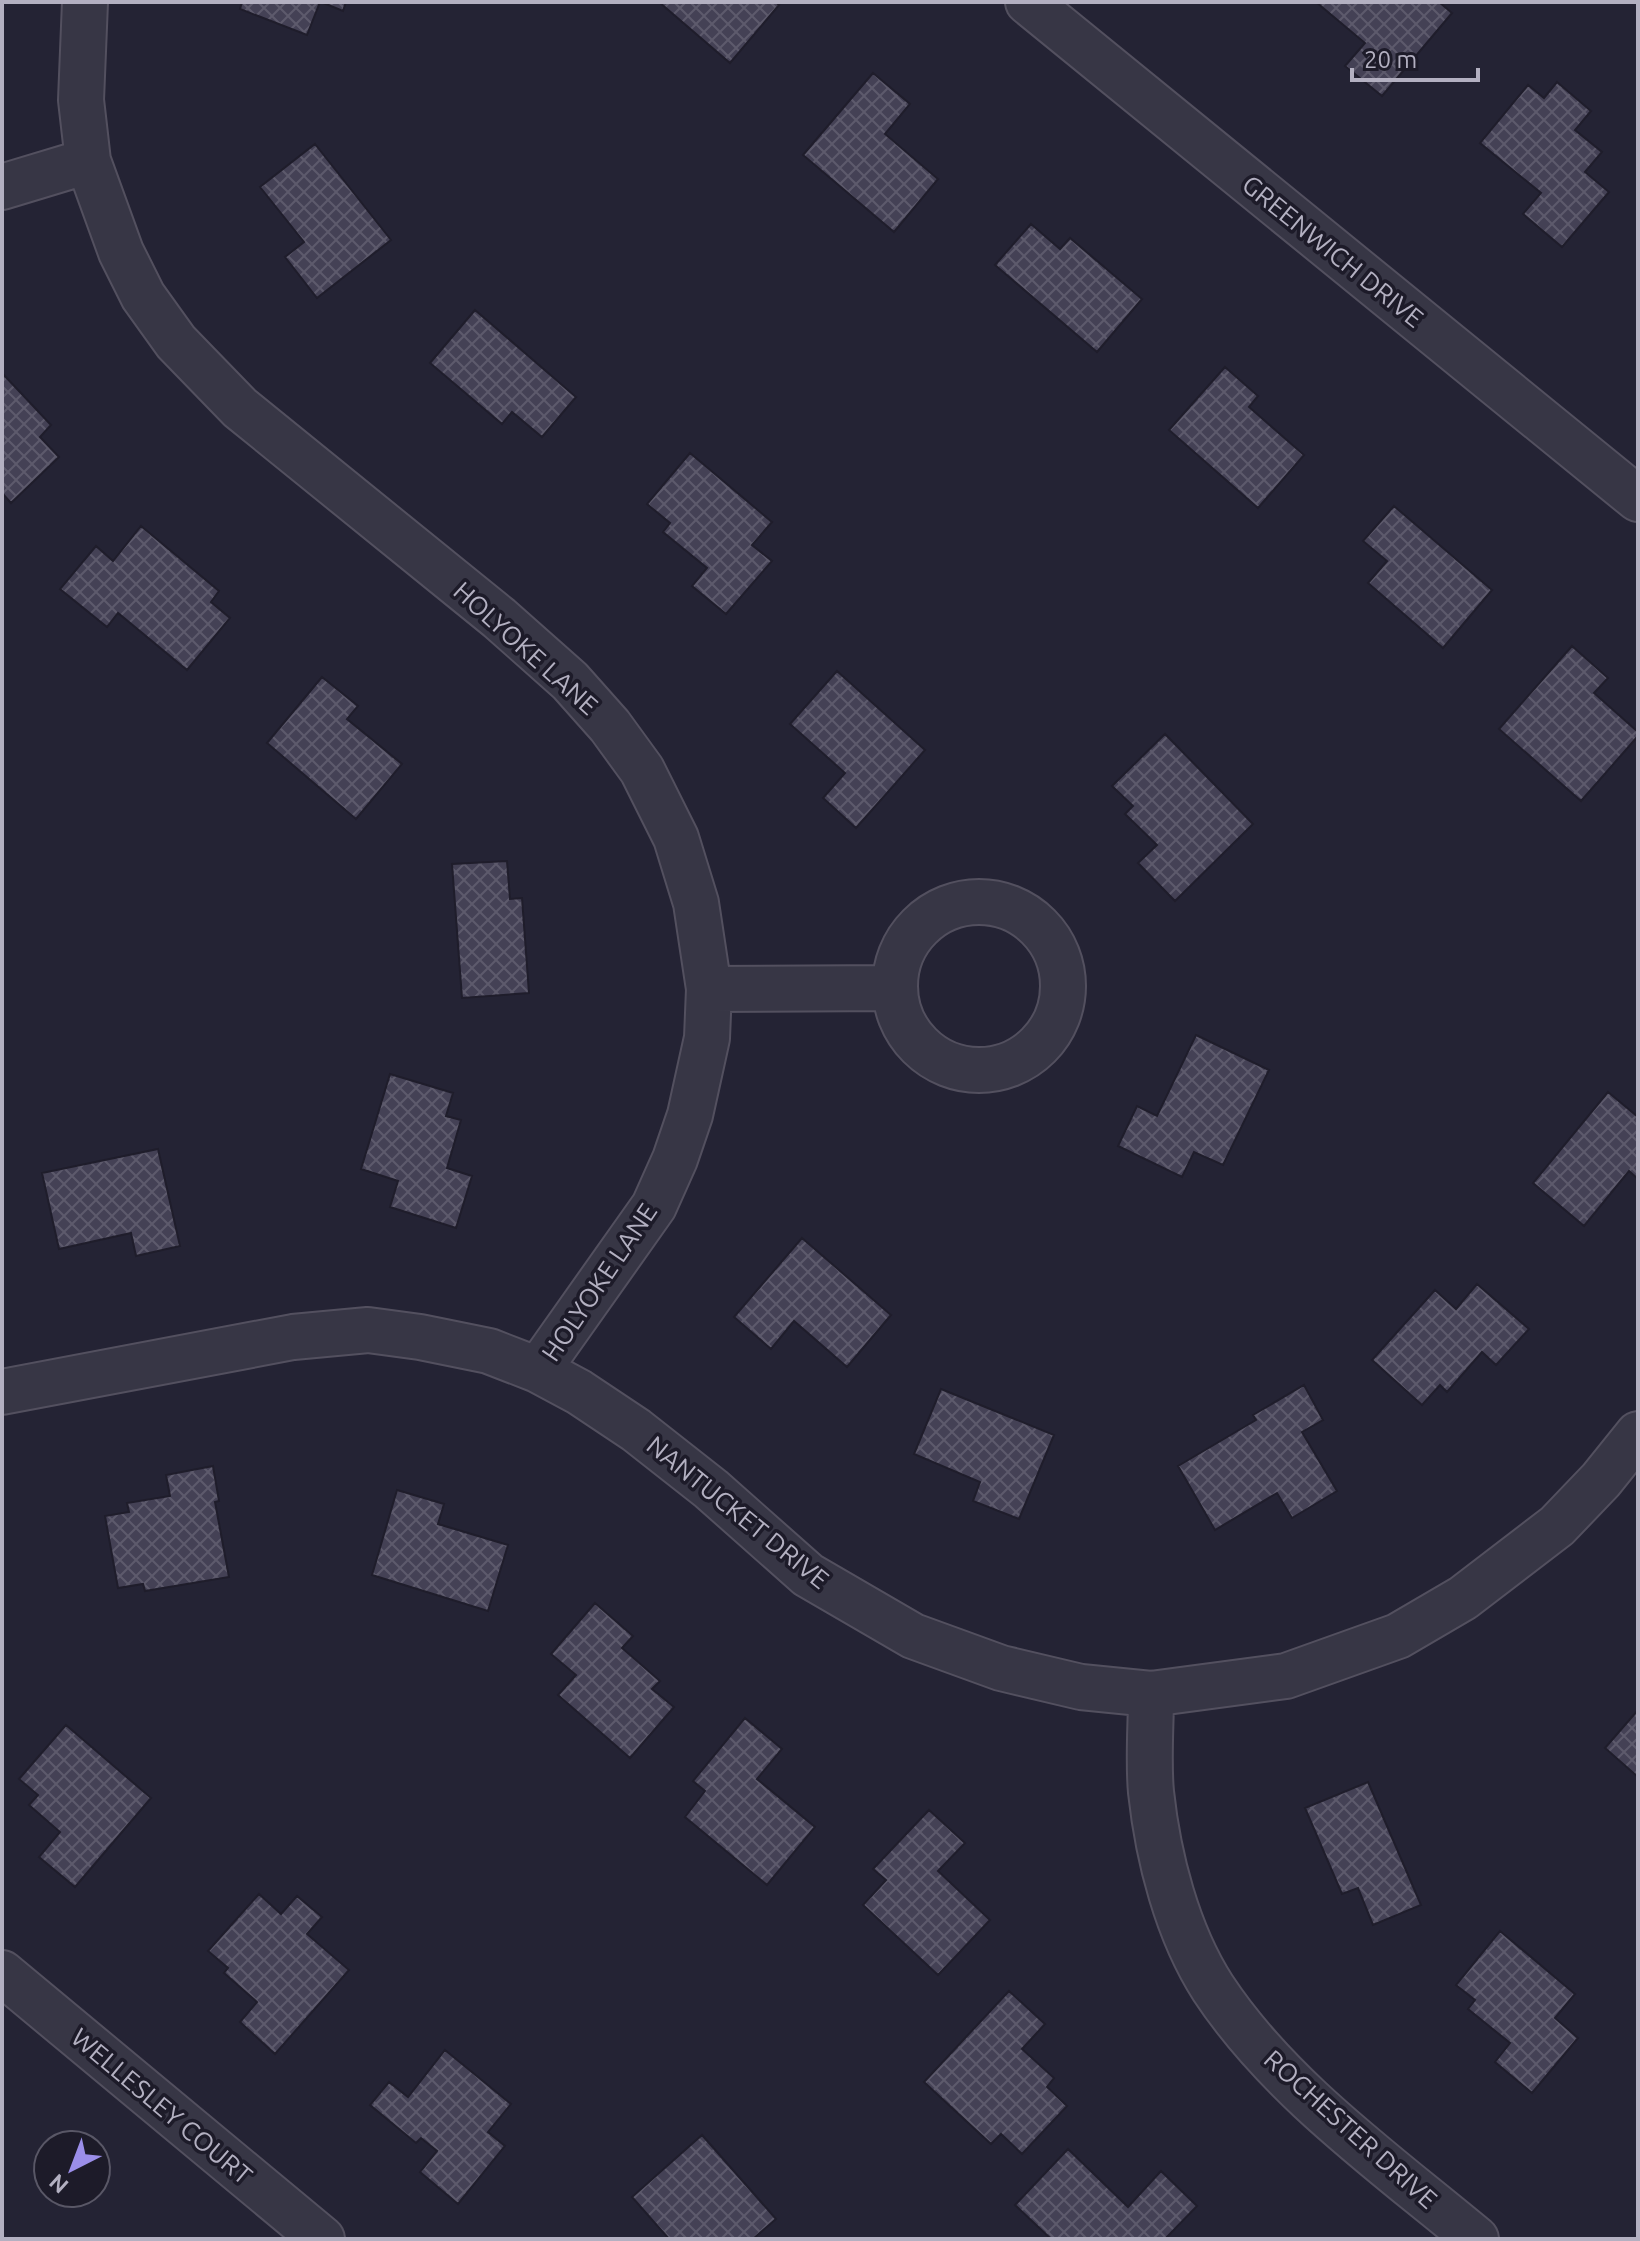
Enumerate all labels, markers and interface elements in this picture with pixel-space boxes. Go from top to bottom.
scale bar [1352,32,1478,82]
text: 20 m [1364,46,1417,73]
street label: GREENWICH DRIVE [1237,169,1429,333]
street label: HOLYOKE LANE [448,576,604,720]
street label: HOLYOKE LANE [536,1198,662,1366]
street label: NANTUCKET DRIVE [641,1430,835,1594]
street label: WELLESLEY COURT [66,2022,258,2190]
street label: ROCHESTER DRIVE [1259,2044,1443,2214]
north arrow [32,2129,112,2209]
text: N [44,2169,73,2199]

